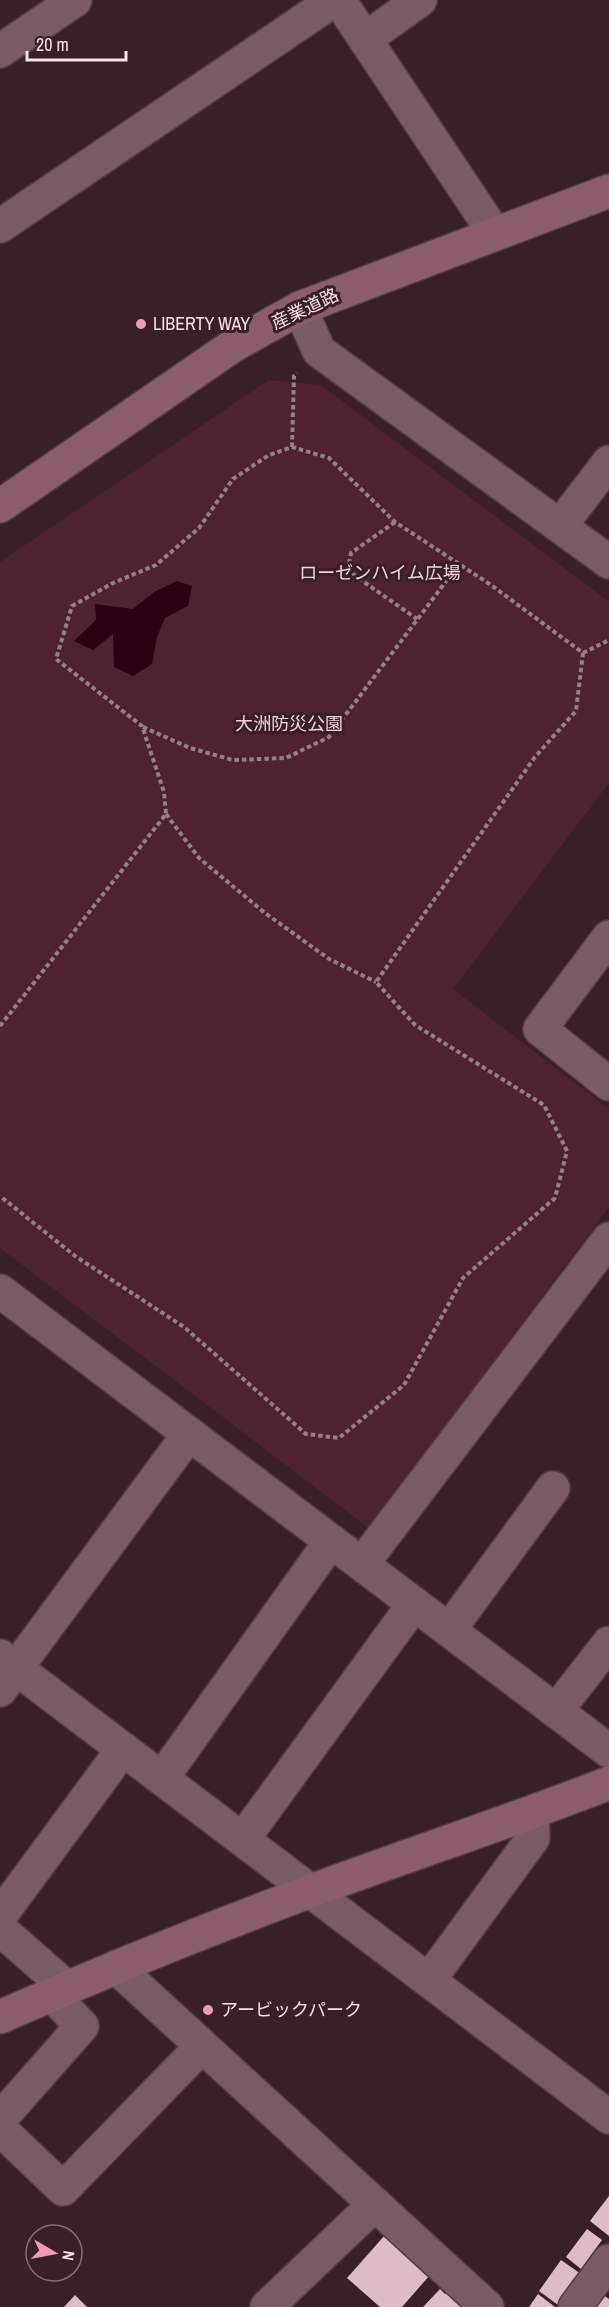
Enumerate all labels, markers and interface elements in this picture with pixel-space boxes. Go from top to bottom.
scale bar [27,24,126,62]
text: 20 m [36,32,69,57]
street label: 産業道路 [267,282,343,335]
place label: LIBERTY WAY [153,311,250,336]
marker: LIBERTY WAY [134,317,148,331]
park label: ローゼンハイム広場 [299,560,461,585]
park label: 大洲防災公園 [235,711,343,736]
place label: アービックパーク [220,1997,362,2022]
marker: アービックパーク [201,2003,215,2017]
north arrow [24,2223,84,2283]
text: N [57,2249,80,2262]

